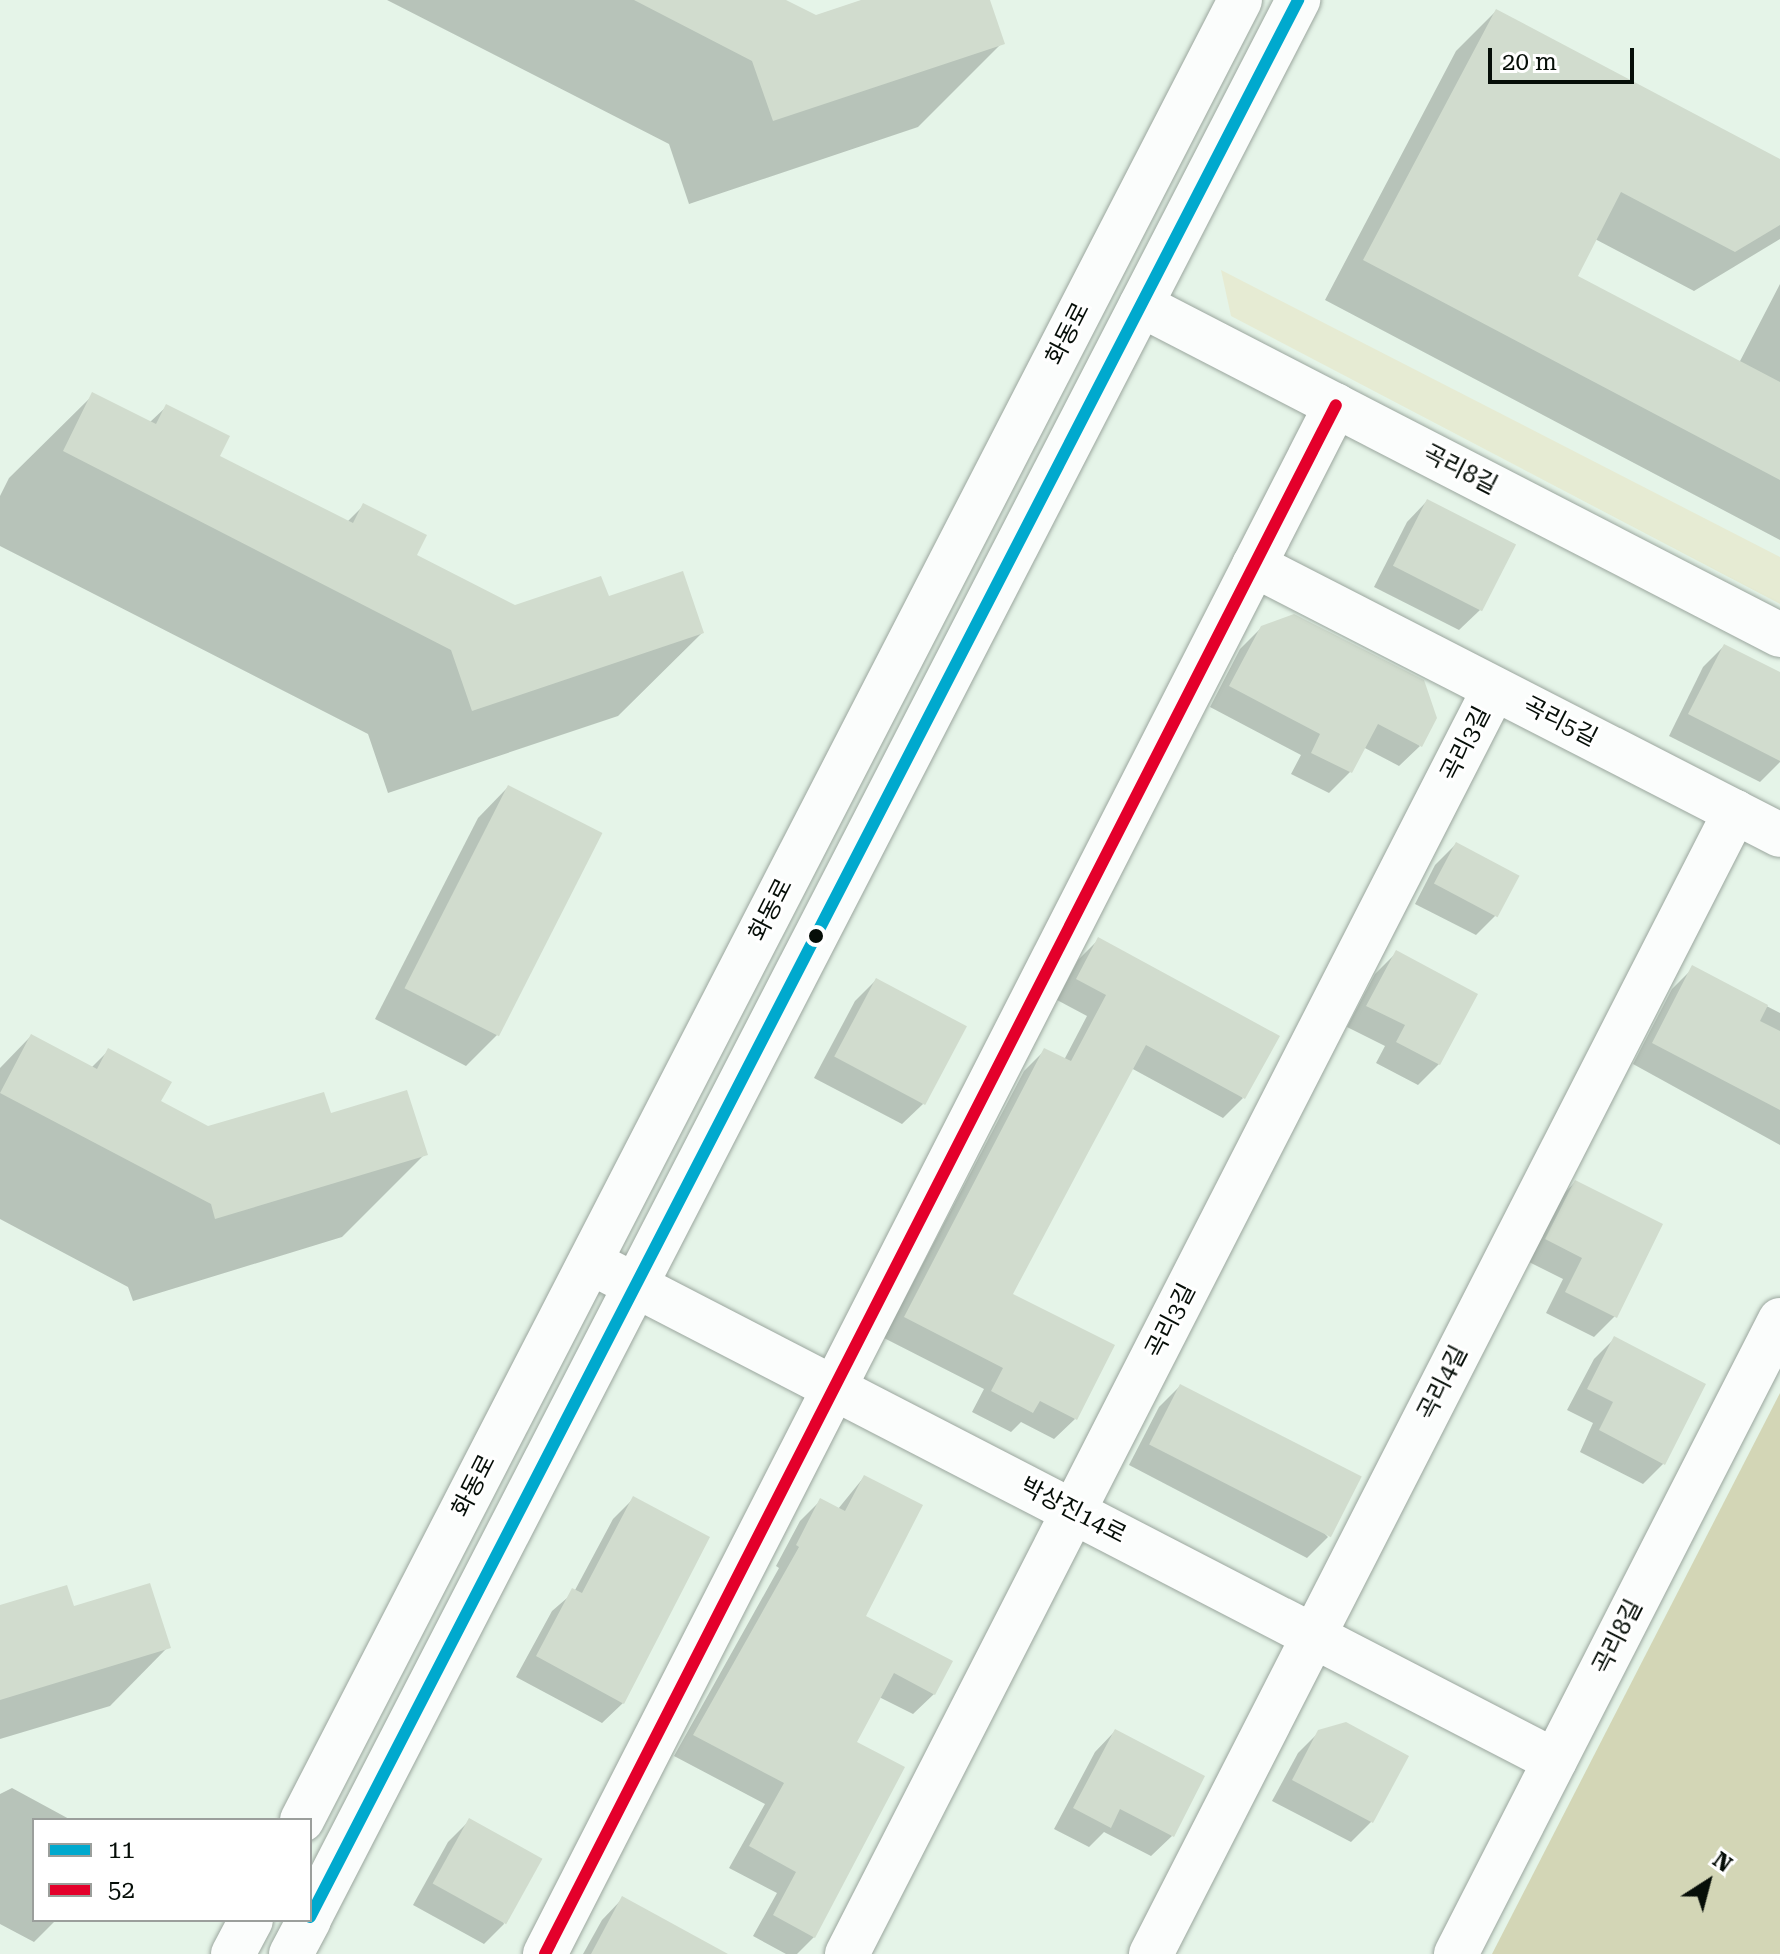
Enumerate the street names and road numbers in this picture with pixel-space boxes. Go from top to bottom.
street label: 화동로 [1040,298,1096,370]
street label: 곡리8길 [1418,439,1502,501]
street label: 곡리5길 [1518,691,1602,753]
street label: 곡리3길 [1435,702,1497,786]
street label: 화동로 [743,874,799,946]
street label: 곡리3길 [1140,1279,1202,1363]
street label: 곡리4길 [1412,1341,1474,1425]
street label: 화동로 [446,1450,502,1522]
street label: 박상진14로 [1015,1472,1131,1550]
street label: 곡리8길 [1587,1595,1649,1679]

